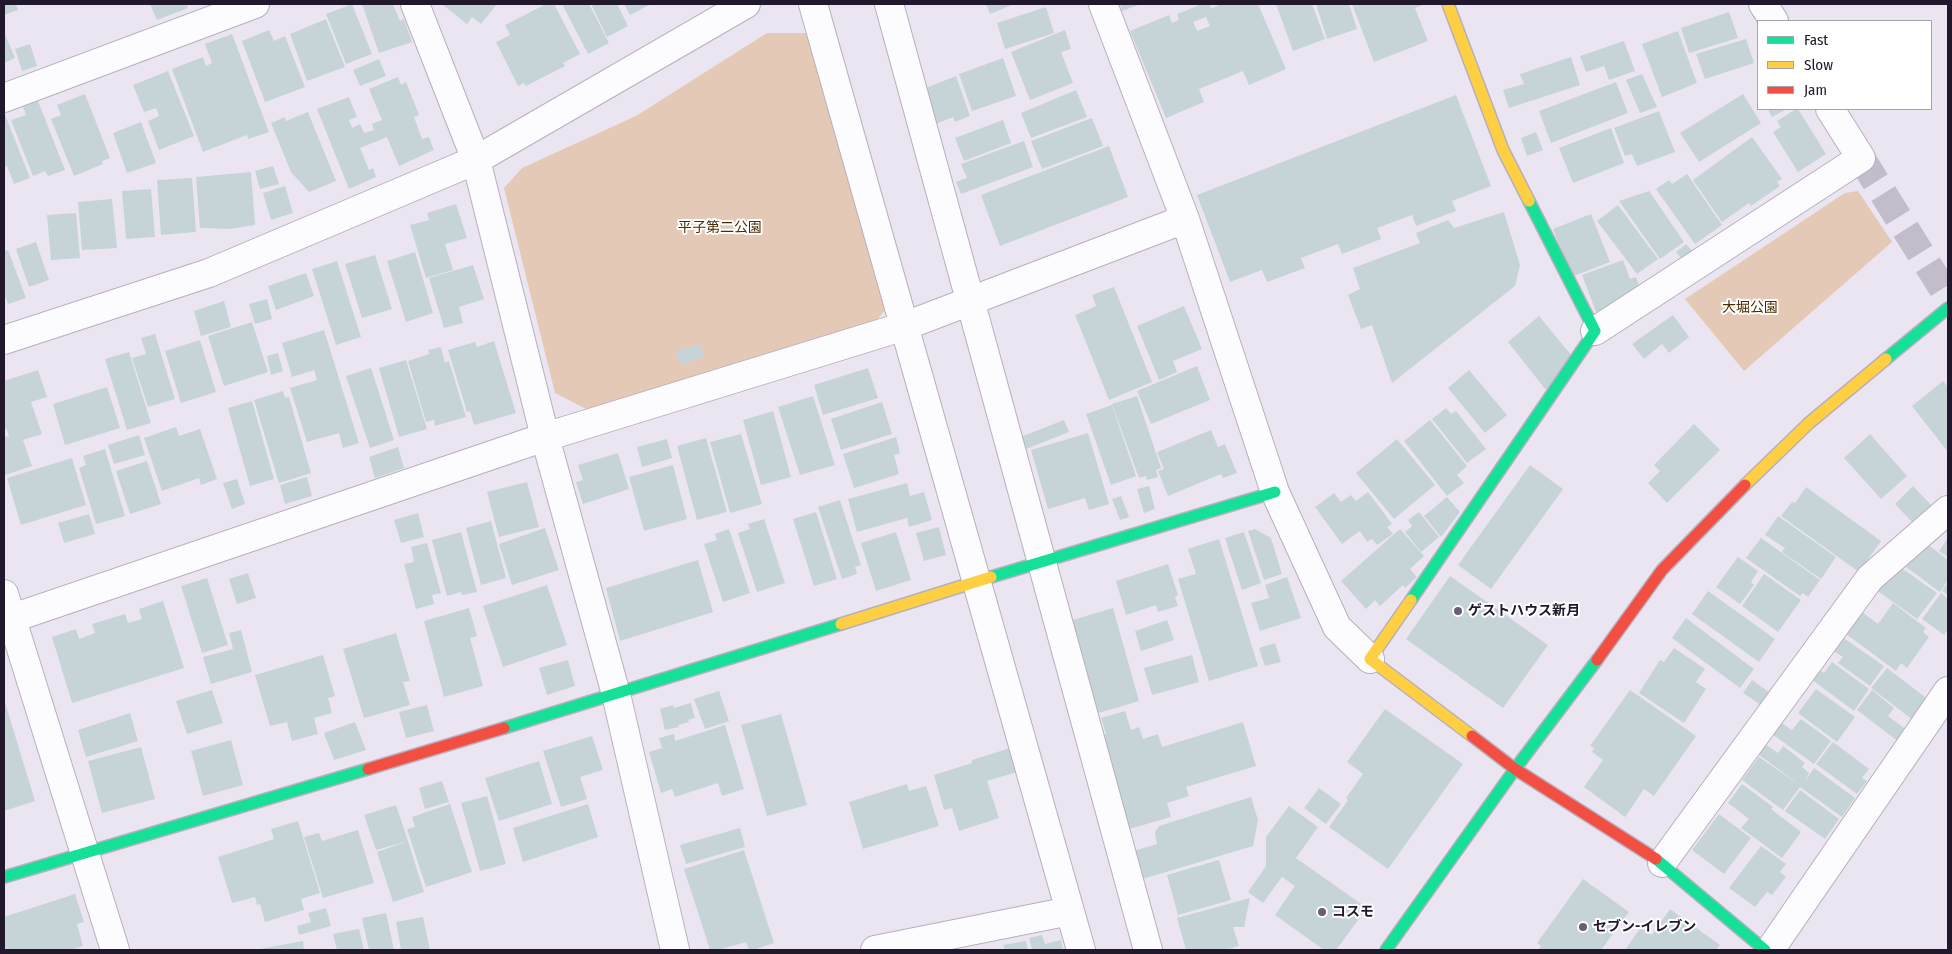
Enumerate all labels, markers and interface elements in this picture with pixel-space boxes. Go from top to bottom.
legend [1757,20,1932,110]
text: Fast [1804,31,1828,49]
text: Slow [1804,56,1833,74]
text: Jam [1804,81,1827,99]
park label: 平子第二公園 [678,220,762,236]
park label: 大堀公園 [1722,300,1778,316]
place label: ゲストハウス新月 [1468,603,1580,619]
marker: ゲストハウス新月 [1452,605,1464,617]
place label: コスモ [1332,904,1374,920]
marker: コスモ [1316,906,1328,918]
place label: セブン-イレブン [1593,919,1696,935]
marker: セブン-イレブン [1577,921,1589,933]

